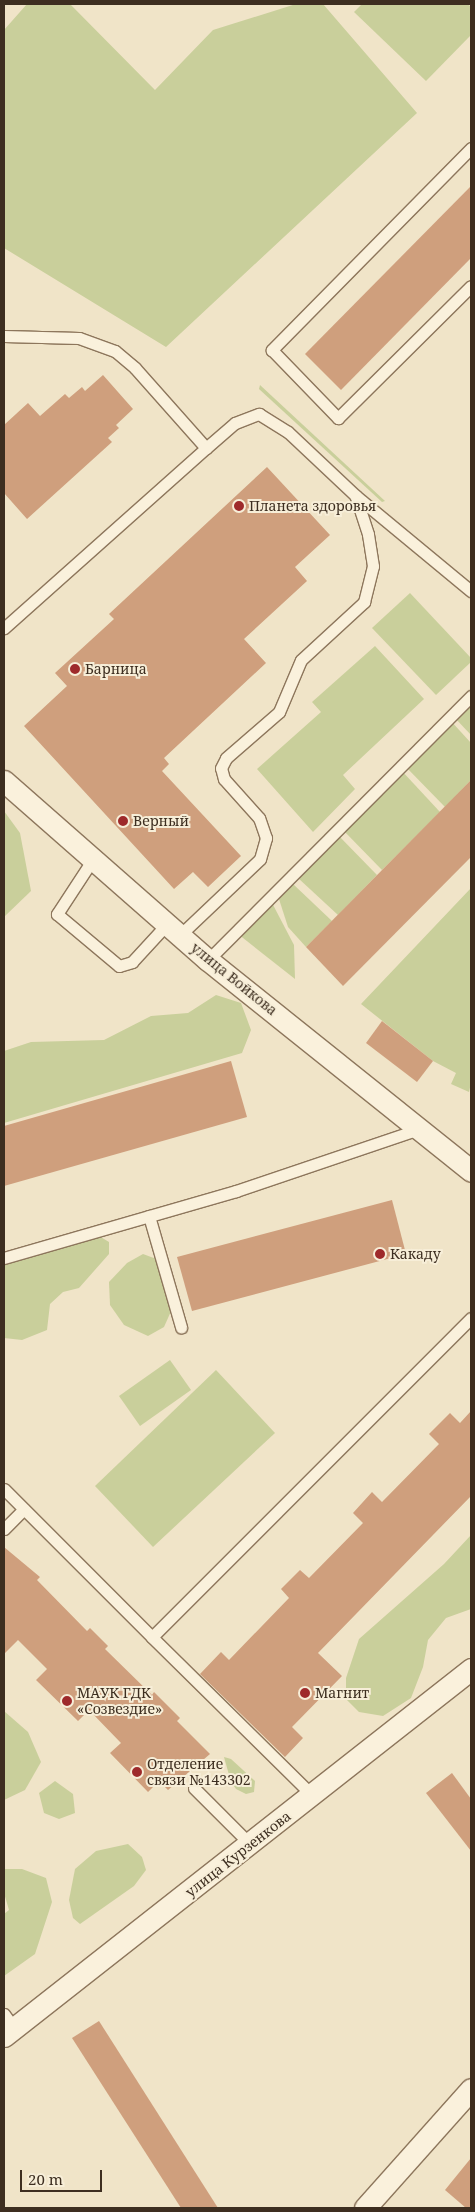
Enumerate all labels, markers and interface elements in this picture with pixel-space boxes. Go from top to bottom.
place label: Планета здоровья [249,498,376,514]
marker: Планета здоровья [233,500,245,512]
place label: Барница [85,661,147,677]
marker: Барница [69,663,81,675]
place label: Верный [133,813,189,829]
marker: Верный [117,815,129,827]
street label: улица Войкова [188,939,280,1019]
place label: Какаду [390,1246,441,1262]
marker: Какаду [374,1248,386,1260]
place label: МАУК ГДК «Созвездие» [77,1685,162,1718]
place label: Магнит [315,1685,369,1701]
marker: Магнит [299,1687,311,1699]
marker: МАУК ГДК «Созвездие» [61,1695,73,1707]
place label: Отделение связи №143302 [147,1756,251,1788]
marker: Отделение связи №143302 [131,1766,143,1778]
street label: улица Курзенкова [182,1808,294,1900]
scale bar [22,2160,105,2192]
text: 20 m [28,2169,63,2189]

